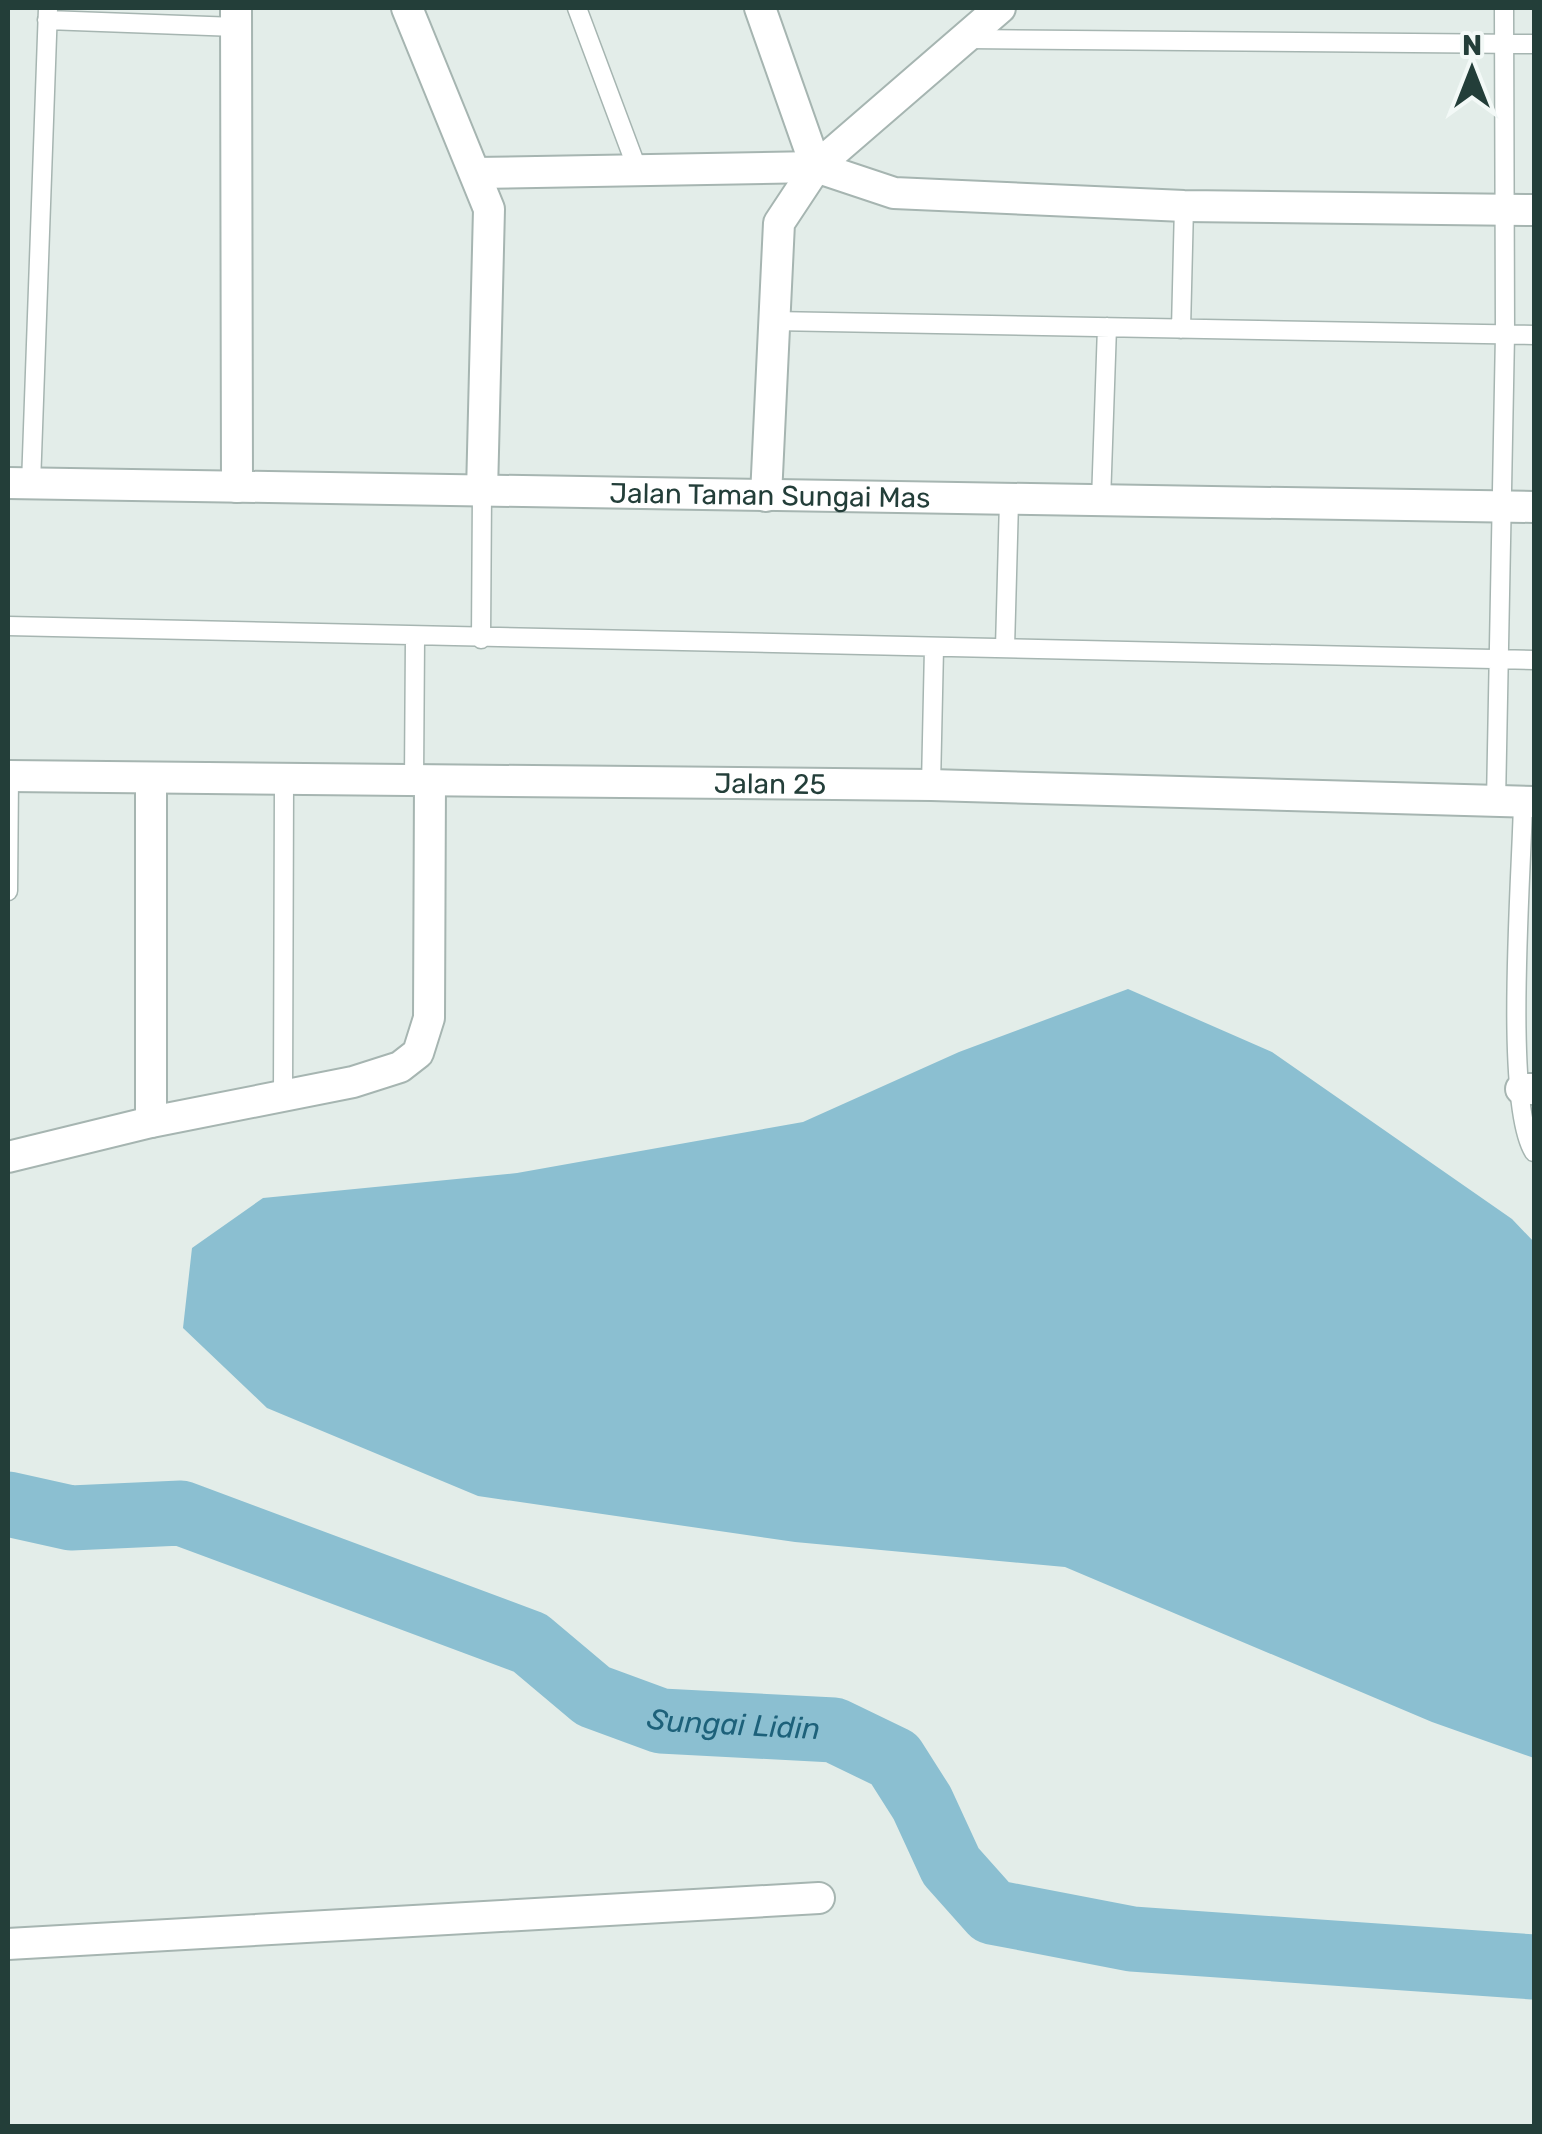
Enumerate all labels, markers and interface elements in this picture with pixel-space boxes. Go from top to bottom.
north arrow [1422,20,1522,120]
text: N [1462,29,1482,62]
street label: Jalan Taman Sungai Mas [609,476,931,514]
street label: Jalan 25 [714,766,826,800]
water label: Sungai Lidin [643,1700,821,1747]

